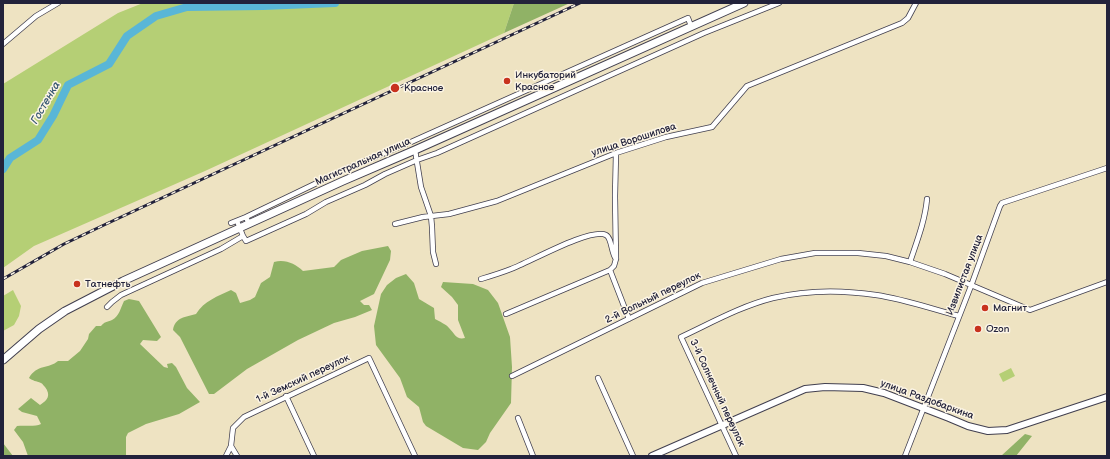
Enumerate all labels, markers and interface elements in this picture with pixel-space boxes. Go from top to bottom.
place label: Инкубаторий Красное [515,69,576,92]
marker: Инкубаторий Красное [502,76,512,86]
water label: Гостенка [29,79,63,127]
marker: Красное [389,82,401,94]
place label: Красное [404,82,443,94]
street label: улица Ворошилова [590,121,678,159]
street label: Магистральная улица [314,136,412,188]
street label: Извилистая улица [944,233,986,317]
street label: 2-й Вольный переулок [603,270,703,326]
place label: Татнефть [85,278,130,290]
marker: Татнефть [72,279,82,289]
place label: Магнит [993,302,1027,314]
marker: Магнит [980,303,990,313]
place label: Ozon [986,323,1009,335]
marker: Ozon [973,324,983,334]
street label: 3-й Солнечный переулок [687,338,747,448]
street label: 1-й Земский переулок [254,352,352,406]
street label: улица Раздобаркина [879,378,975,422]

